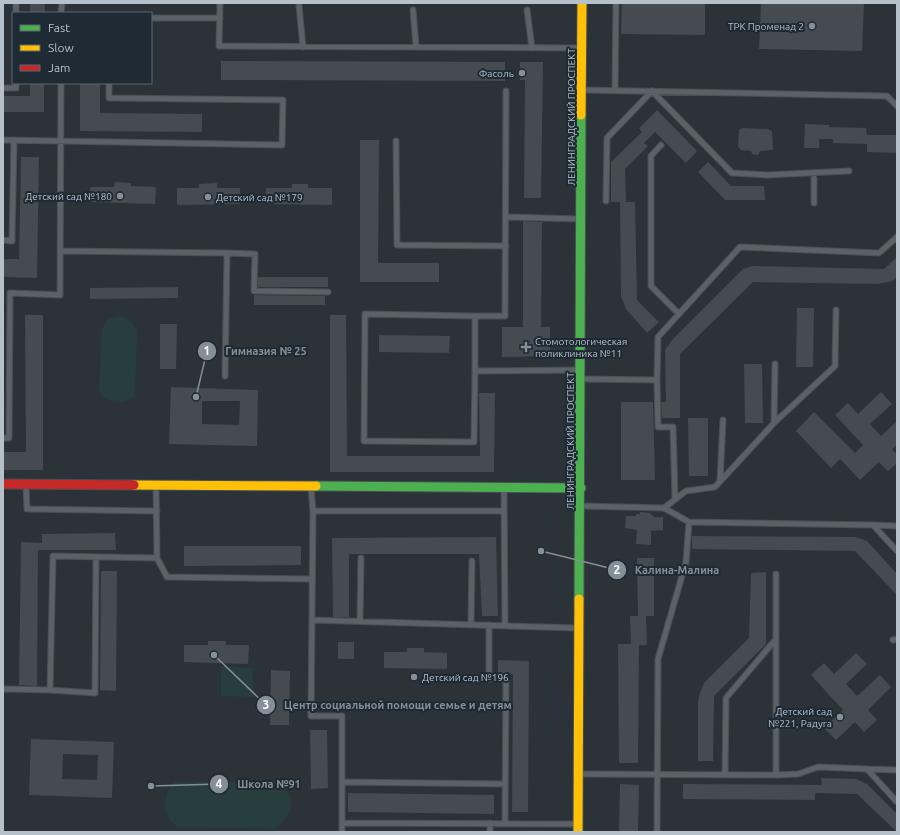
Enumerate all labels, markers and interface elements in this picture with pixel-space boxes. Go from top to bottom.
legend [12,12,152,84]
text: Fast [48,21,70,34]
place label: ТРК Променад 2 [728,21,804,32]
marker: ТРК Променад 2 [807,21,817,31]
text: Slow [48,41,74,54]
street label: ЛЕНИНГРАДСКИЙ ПРОСПЕКТ [566,48,577,186]
text: Jam [48,61,70,74]
place label: Фасоль [479,68,514,79]
marker: Фасоль [517,68,527,78]
place label: Детский сад №180 [25,191,112,202]
marker: Детский сад №180 [115,191,125,201]
marker: Детский сад №179 [203,192,213,202]
place label: Детский сад №179 [216,192,303,203]
place label: Стомотологическая поликлиника №11 [535,336,627,359]
callout: Гимназия № 25 [197,339,315,362]
marker: Стомотологическая поликлиника №11 [520,341,532,353]
text: 1 [204,344,210,357]
text: Гимназия № 25 [225,345,307,357]
street label: ЛЕНИНГРАДСКИЙ ПРОСПЕКТ [565,372,576,510]
callout: Калина-Малина [607,558,727,581]
text: 2 [614,563,621,576]
text: Калина-Малина [635,564,719,576]
marker: Детский сад №196 [409,672,419,682]
place label: Детский сад №196 [422,672,509,683]
callout: Центр социальной помощи семье и детям [256,694,520,717]
text: 3 [263,698,269,711]
text: Центр социальной помощи семье и детям [284,699,512,711]
place label: Детский сад №221, Радуга [768,706,832,729]
marker: Детский сад №221, Радуга [835,712,845,722]
callout: Школа №91 [209,773,309,796]
text: 4 [216,777,223,790]
text: Школа №91 [237,778,301,790]

